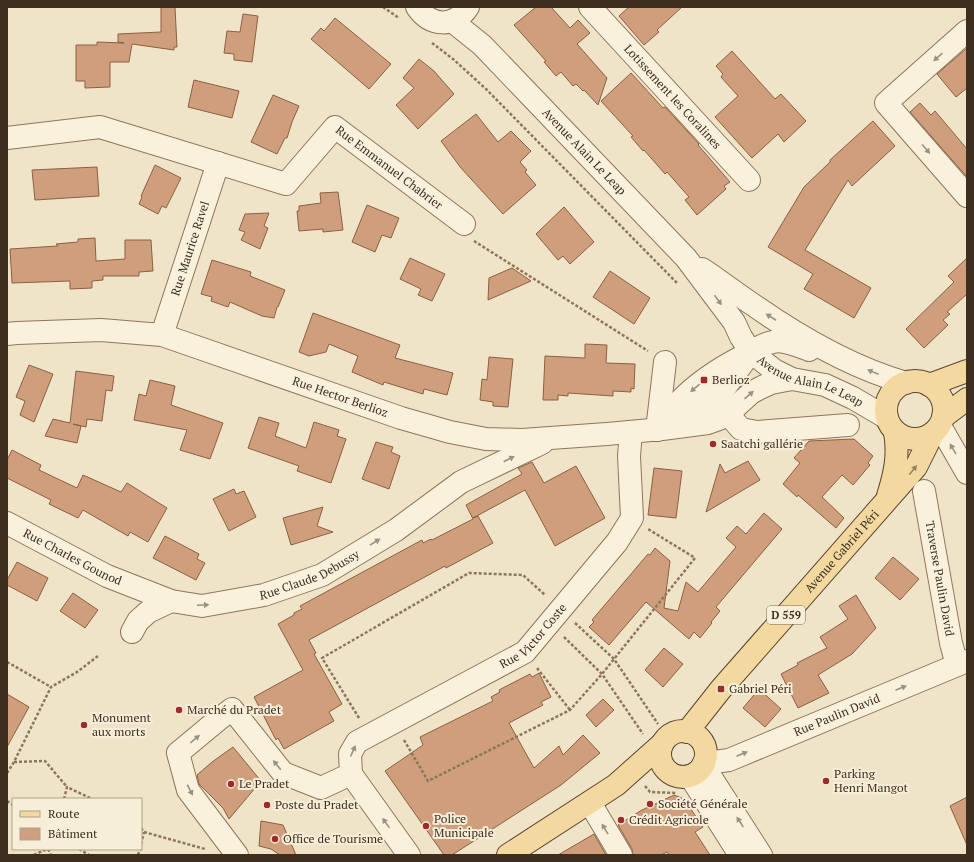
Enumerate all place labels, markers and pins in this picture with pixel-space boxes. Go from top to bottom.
place label: Berlioz [712,372,750,387]
marker: Berlioz [699,375,709,385]
place label: Saatchi gallérie [721,436,803,451]
marker: Saatchi gallérie [708,439,718,449]
place label: Gabriel Péri [729,681,792,696]
marker: Gabriel Péri [716,684,726,694]
place label: Marché du Pradet [187,702,282,717]
marker: Marché du Pradet [174,705,184,715]
place label: Monument aux morts [92,710,152,739]
marker: Monument aux morts [79,720,89,730]
place label: Parking Henri Mangot [834,766,908,795]
place label: Le Pradet [239,776,290,791]
marker: Parking Henri Mangot [821,776,831,786]
marker: Le Pradet [226,779,236,789]
place label: Société Générale [658,796,748,811]
place label: Poste du Pradet [275,797,359,812]
marker: Société Générale [645,799,655,809]
marker: Poste du Pradet [262,800,272,810]
place label: Police Municipale [434,811,494,840]
place label: Crédit Agricole [629,812,709,827]
marker: Crédit Agricole [616,815,626,825]
marker: Police Municipale [421,821,431,831]
place label: Office de Tourisme [283,831,383,846]
marker: Office de Tourisme [270,834,280,844]

